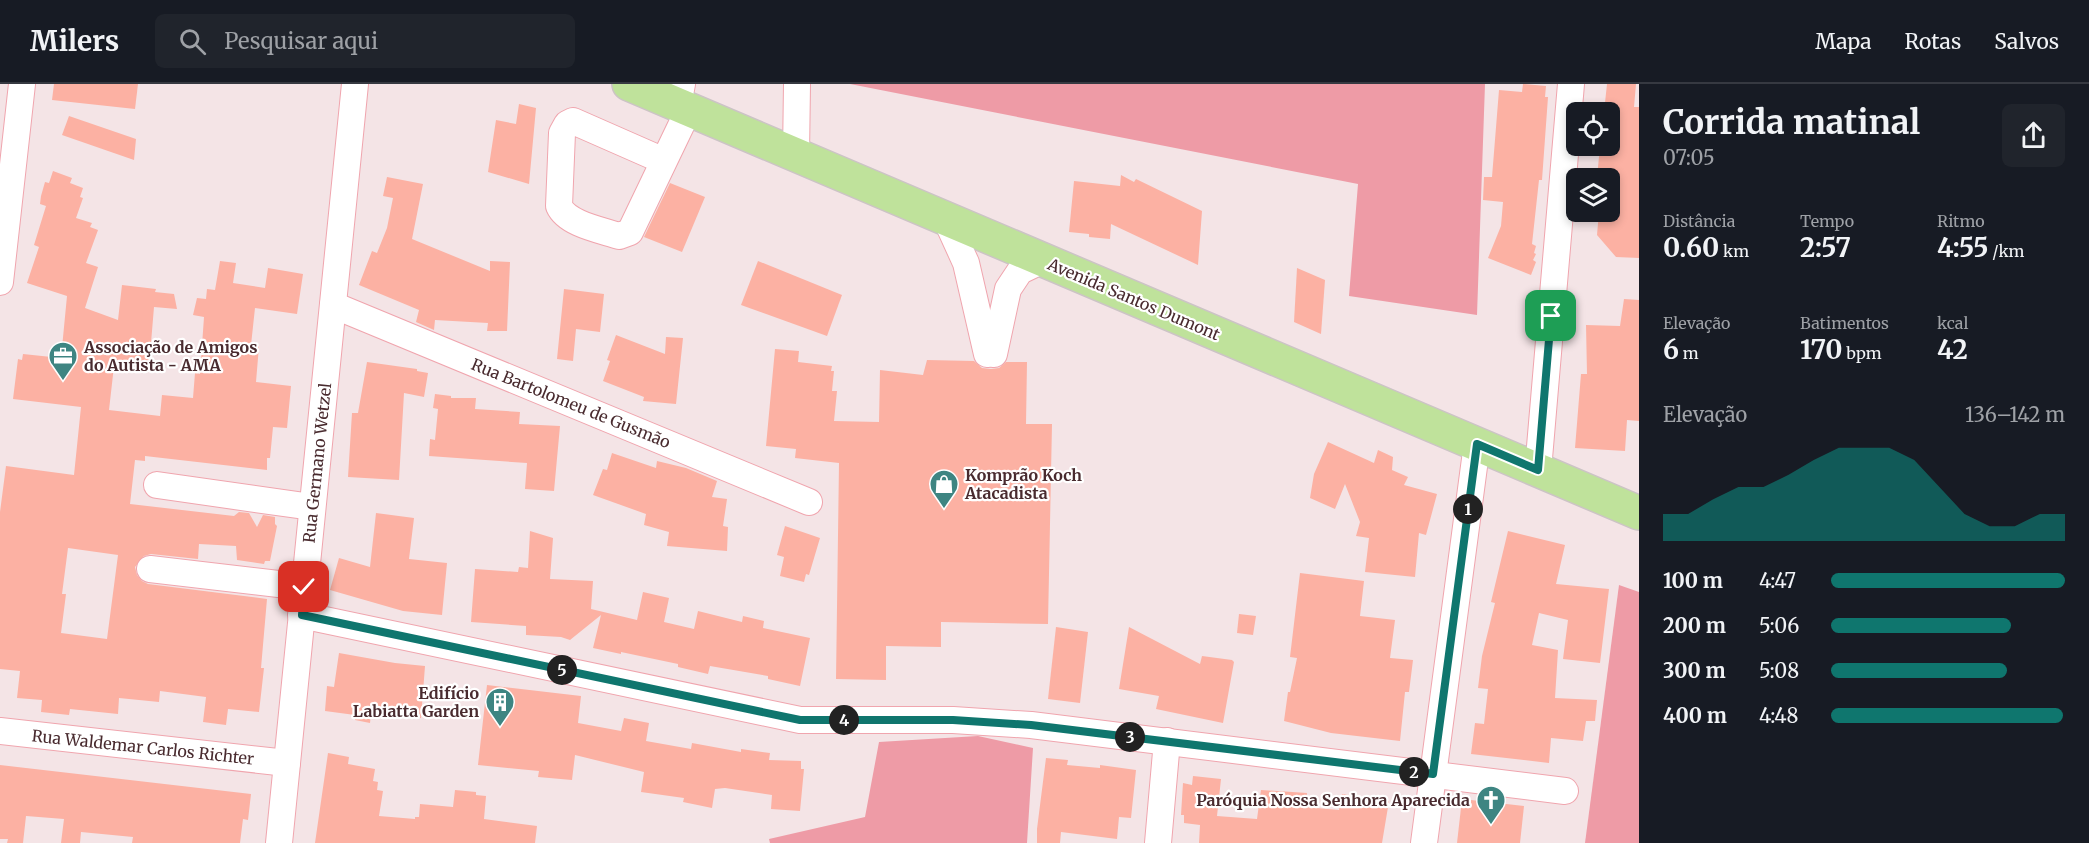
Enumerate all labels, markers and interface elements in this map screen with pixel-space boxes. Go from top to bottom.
search box [155,14,575,68]
text: Milers [30,23,119,59]
icon: search [176,25,209,58]
text: Pesquisar aqui [224,27,378,55]
text: Mapa [1815,28,1872,55]
text: Rotas [1905,28,1961,55]
text: Salvos [1994,28,2059,55]
map controls [1566,102,1620,222]
button: locate [1566,102,1620,156]
text: Corrida matinal [1663,102,1920,143]
button: share [2002,104,2065,167]
text: 07:05 [1663,145,1715,170]
button: layers [1566,168,1620,222]
text: Distância [1663,211,1735,231]
text: Tempo [1800,211,1854,231]
text: Ritmo [1937,211,1985,231]
text: 0.60 [1663,231,1719,264]
text: 2:57 [1800,231,1851,264]
text: 4:55 [1937,231,1988,264]
text: km [1719,241,1749,261]
text: /km [1988,241,2024,261]
street label: Avenida Santos Dumont [1044,253,1224,345]
pin [1525,290,1576,341]
icon: arrive [1534,299,1567,332]
text: Elevação [1663,313,1730,333]
text: Batimentos [1800,313,1889,333]
text: kcal [1937,313,1968,333]
text: 6 [1663,333,1679,366]
text: 170 [1800,333,1843,366]
text: 42 [1937,333,1968,366]
place label: Associação de Amigos do Autista - AMA [83,337,257,375]
office icon: Associação de Amigos do Autista - AMA [47,340,79,382]
text: m [1679,343,1699,363]
text: bpm [1843,343,1882,363]
street label: Rua Bartolomeu de Gusmão [469,354,673,452]
street label: Rua Germano Wetzel [299,382,335,544]
text: Elevação [1663,402,1747,427]
text: 136–142 m [1965,402,2065,427]
place label: Komprão Koch Atacadista [964,465,1082,503]
shop icon: Komprão Koch Atacadista [928,468,960,510]
pin: 1 [1453,494,1483,524]
text: 1 [1464,499,1472,519]
pin [278,561,329,612]
text: 100 m [1663,568,1723,593]
text: 4:47 [1759,568,1796,593]
icon: check [287,570,320,603]
text: 200 m [1663,613,1726,638]
text: 5:06 [1759,613,1799,638]
pin: 5 [547,655,577,685]
text: 300 m [1663,658,1726,683]
text: 5:08 [1759,658,1799,683]
text: 5 [557,660,567,680]
place label: Edifício Labiatta Garden [353,683,479,721]
building icon: Edifício Labiatta Garden [484,686,516,728]
text: 400 m [1663,703,1727,728]
text: 4:48 [1759,703,1798,728]
pin: 4 [829,705,859,735]
text: 4 [839,710,849,730]
pin: 3 [1115,722,1145,752]
street label: Rua Waldemar Carlos Richter [31,725,255,769]
text: 3 [1125,727,1135,747]
pin: 2 [1399,757,1429,787]
text: 2 [1409,762,1419,782]
church icon: Paróquia Nossa Senhora Aparecida [1475,784,1507,826]
place label: Paróquia Nossa Senhora Aparecida [1196,790,1470,810]

